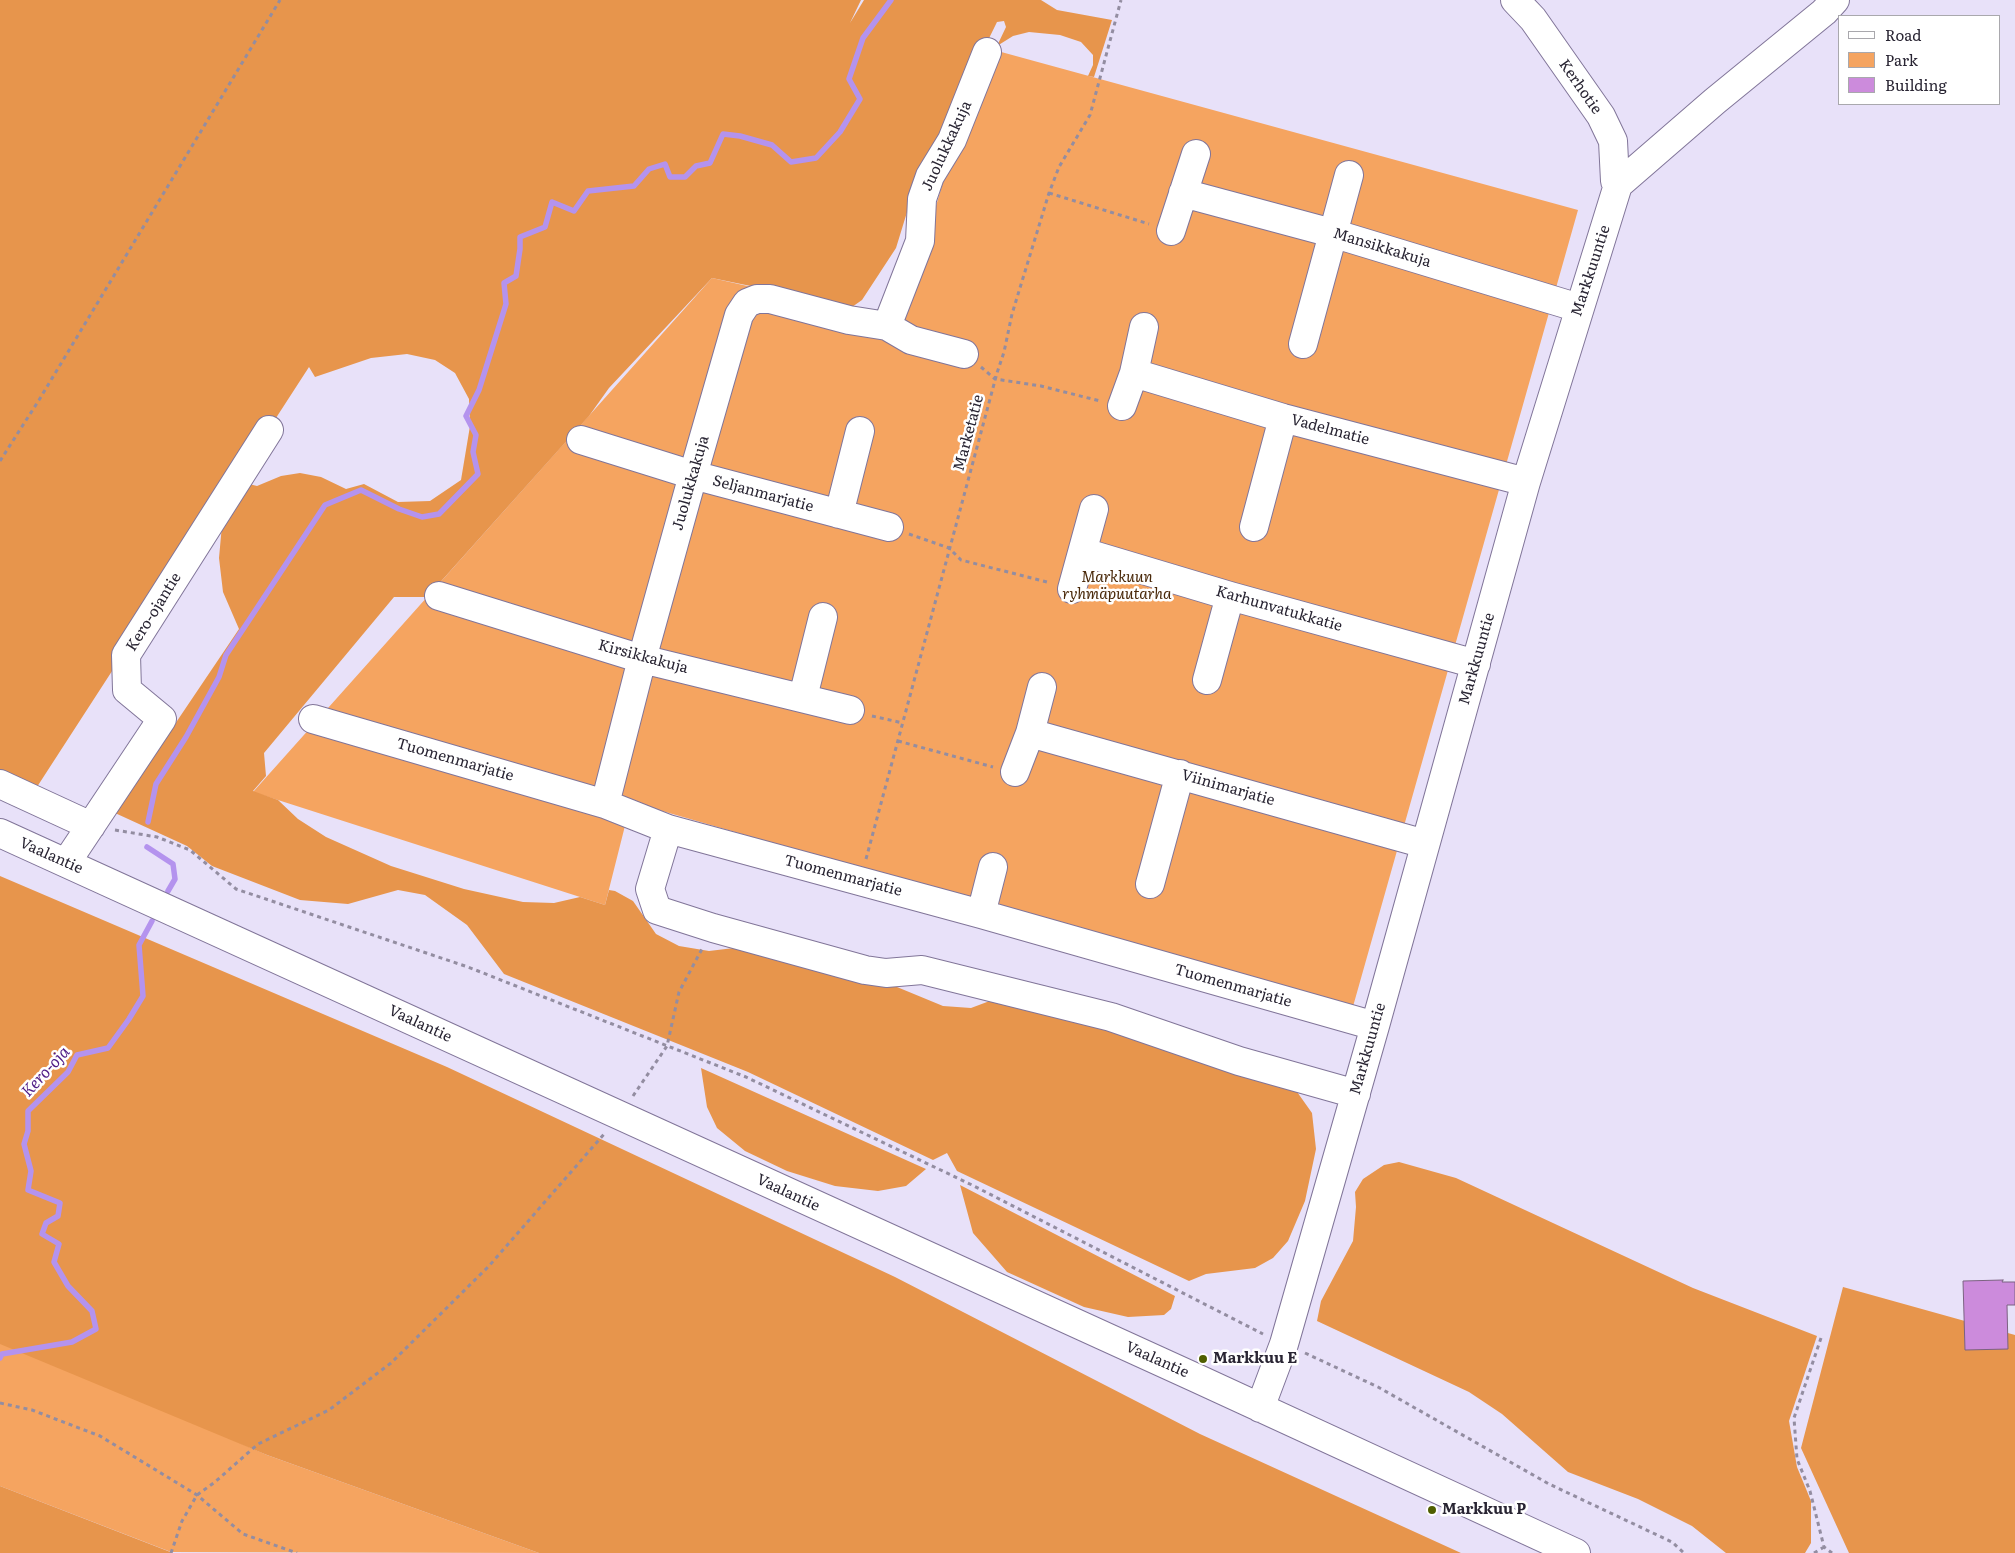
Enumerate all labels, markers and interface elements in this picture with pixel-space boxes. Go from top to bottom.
legend [1838,15,2000,105]
text: Road [1885,23,1921,46]
text: Park [1885,48,1918,71]
street label: Kerhotie [1555,56,1605,118]
text: Building [1885,73,1947,96]
street label: Juolukkakuja [918,98,976,194]
street label: Markkuuntie [1568,223,1614,319]
street label: Mansikkakuja [1331,225,1433,271]
street label: Marketatie [950,393,988,473]
street label: Vadelmatie [1289,411,1371,449]
street label: Juolukkakuja [669,434,713,532]
street label: Seljanmarjatie [711,472,815,516]
street label: Kero-ojantie [123,569,185,655]
park label: Markkuun ryhmäpuutarha [1062,569,1172,604]
street label: Karhunvatukkatie [1214,582,1344,636]
street label: Markkuuntie [1455,611,1499,707]
street label: Kirsikkakuja [596,636,690,678]
street label: Tuomenmarjatie [394,735,516,785]
street label: Viinimarjatie [1179,766,1277,810]
street label: Vaalantie [17,834,85,878]
street label: Tuomenmarjatie [782,852,904,900]
street label: Tuomenmarjatie [1172,961,1294,1011]
street label: Markkuuntie [1346,1001,1390,1097]
street label: Vaalantie [386,1002,454,1046]
water label: Kero-oja [18,1043,74,1101]
street label: Vaalantie [754,1171,822,1215]
street label: Vaalantie [1123,1338,1191,1382]
place label: Markkuu E [1213,1350,1297,1368]
marker: Markkuu E [1197,1353,1209,1365]
place label: Markkuu P [1442,1501,1526,1519]
marker: Markkuu P [1426,1504,1438,1516]

